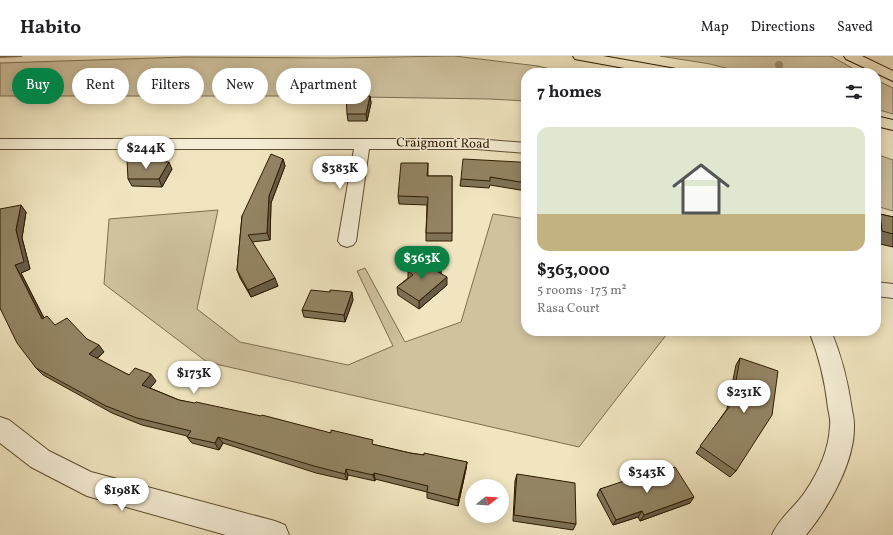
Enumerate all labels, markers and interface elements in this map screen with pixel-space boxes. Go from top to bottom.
text: Habito [20,15,81,41]
text: Map [701,18,729,37]
text: Directions [751,18,815,37]
text: Saved [837,18,873,37]
chip: Buy [12,68,64,104]
chip: Rent [72,68,129,104]
chip: Filters [137,68,204,104]
chip: New [212,68,268,104]
chip: Apartment [276,68,371,104]
text: 7 homes [537,81,602,104]
icon: filters [843,81,865,103]
street label: Craigmont Road [396,134,490,154]
pin: $244K [118,136,174,170]
text: $244K [127,140,166,158]
icon: home [665,153,737,225]
pin: $383K [312,156,368,190]
text: $383K [321,160,359,178]
pin: $363K [394,246,450,280]
text: $363K [404,250,440,268]
text: $363,000 [537,259,610,282]
text: 5 rooms · 173 m² [537,282,627,300]
text: Rasa Court [537,300,600,318]
pin: $173K [166,361,222,395]
text: $173K [177,365,211,383]
pin: $231K [716,380,772,414]
text: $231K [726,384,762,402]
pin: $343K [619,460,675,494]
text: $343K [628,464,666,482]
pin: $198K [94,478,150,512]
north arrow [465,479,509,523]
map controls [465,479,509,523]
text: $198K [104,482,140,500]

